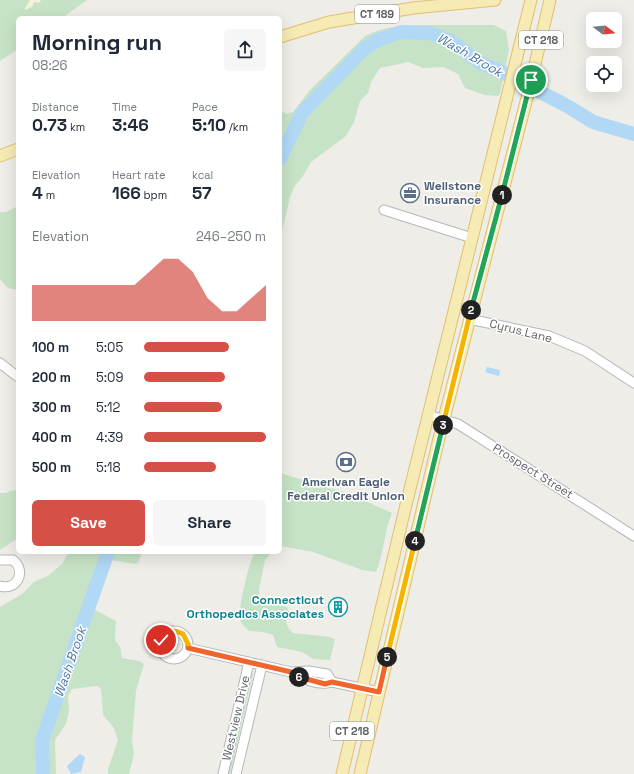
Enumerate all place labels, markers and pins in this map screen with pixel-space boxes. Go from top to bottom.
pin [514,63,548,97]
place label: Wellstone Insurance [424,178,481,208]
office icon: Wellstone Insurance [399,182,421,204]
pin: 1 [492,185,512,205]
pin: 2 [461,300,481,320]
pin: 3 [433,415,453,435]
bank icon: Amerivan Eagle Federal Credit Union [335,451,357,473]
place label: Amerivan Eagle Federal Credit Union [287,474,405,504]
pin: 4 [405,531,425,551]
place label: Connecticut Orthopedics Associates [187,592,324,622]
building icon: Connecticut Orthopedics Associates [327,596,349,618]
pin [144,623,178,657]
pin: 5 [377,647,397,667]
pin: 6 [289,667,309,687]

